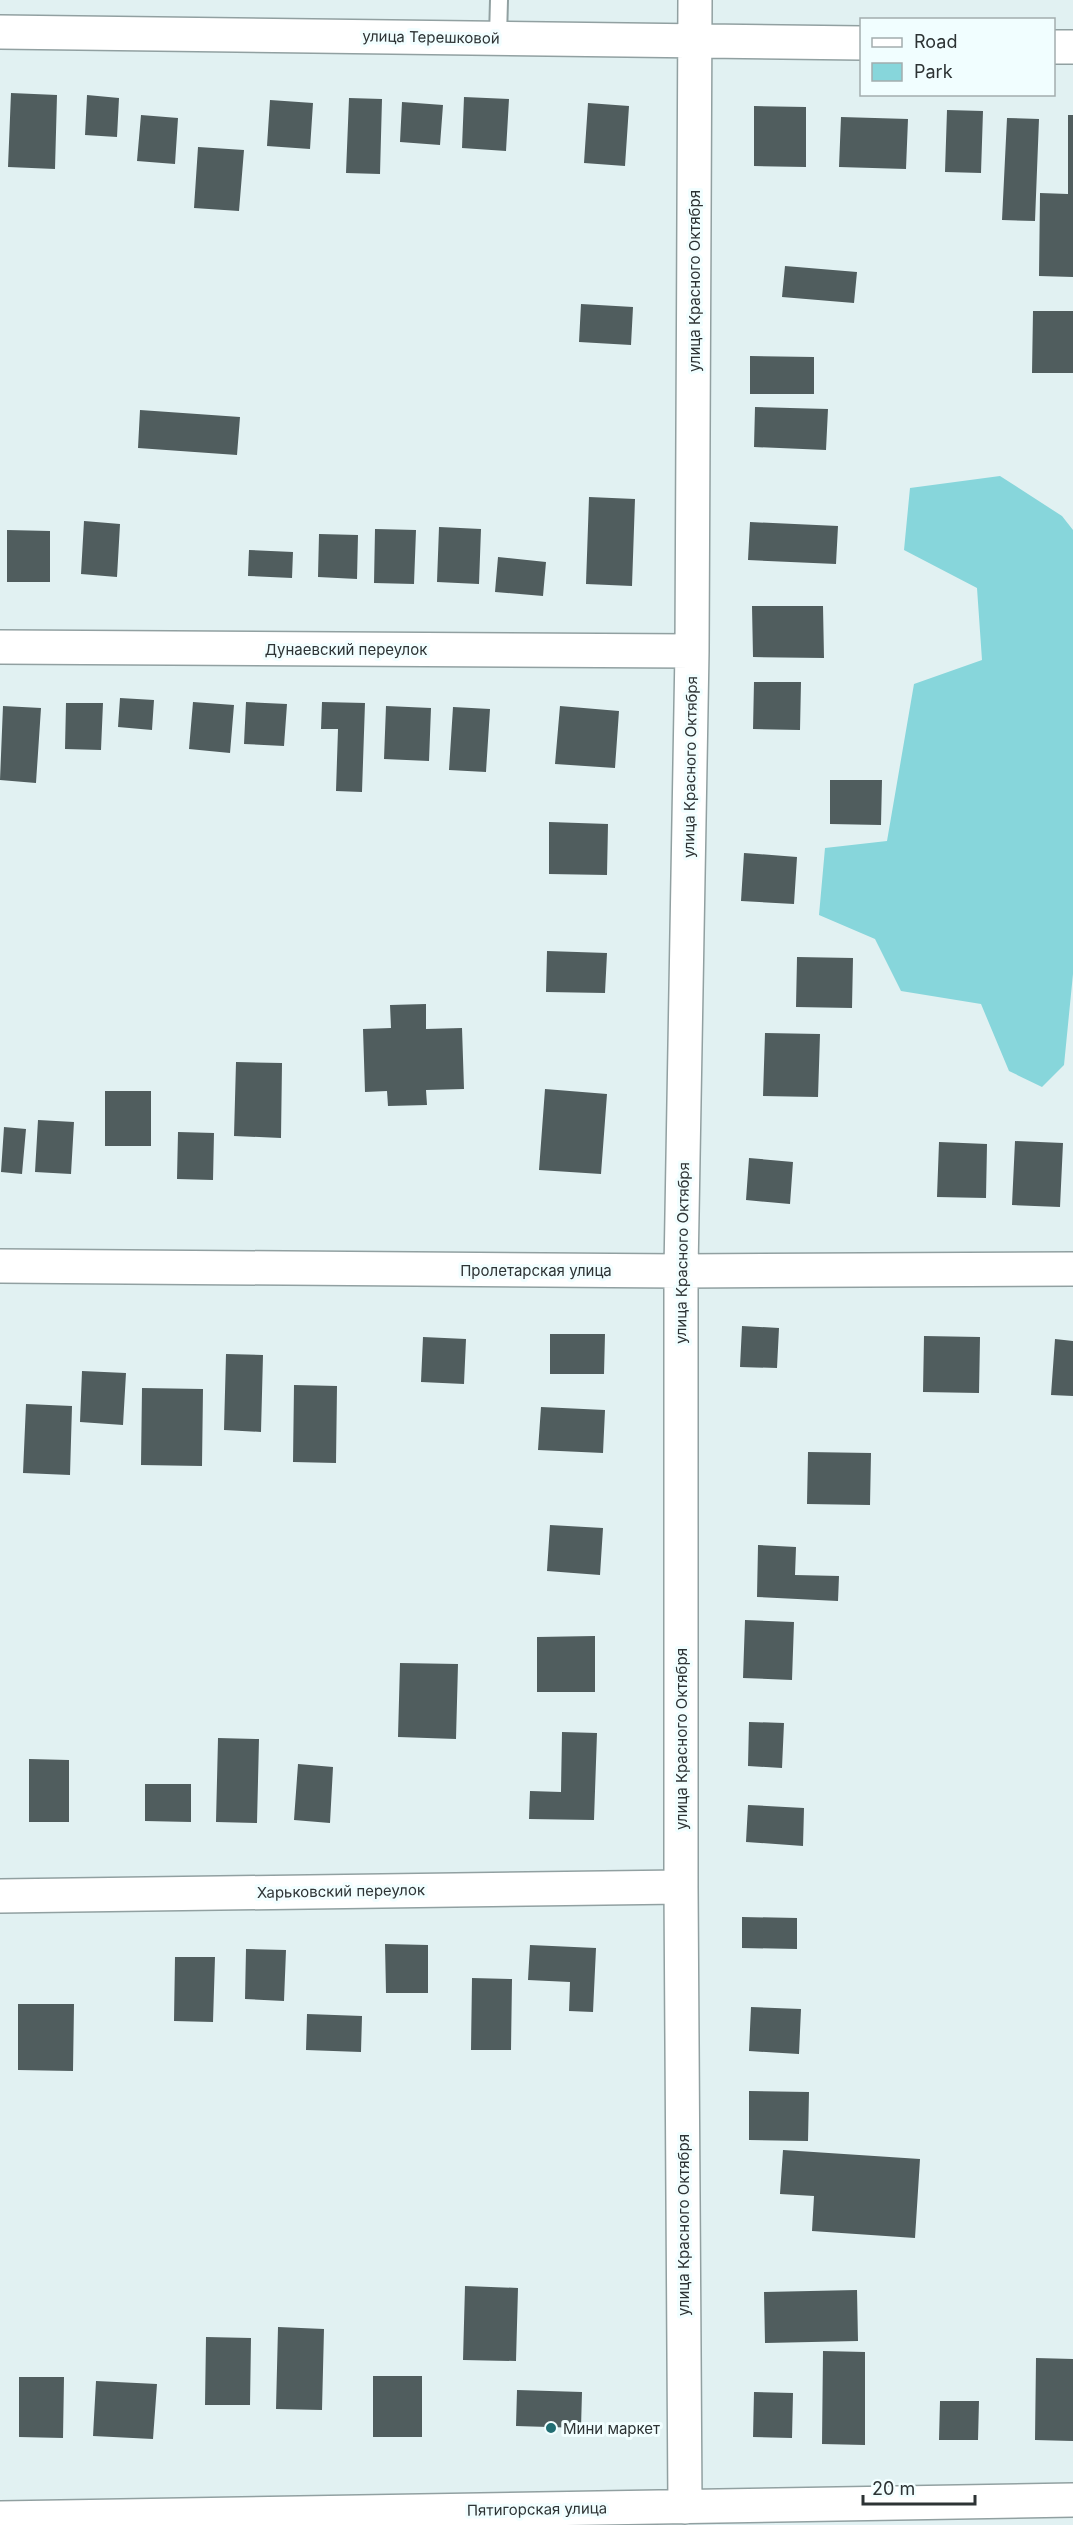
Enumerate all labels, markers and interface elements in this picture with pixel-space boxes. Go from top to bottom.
legend [860,18,1055,96]
street label: улица Терешковой [362,26,500,48]
text: Road [914,31,957,52]
text: Park [914,61,953,82]
street label: улица Красного Октября [685,190,704,372]
street label: Дунаевский переулок [265,640,427,659]
street label: улица Красного Октября [679,676,701,858]
street label: улица Красного Октября [671,1162,693,1344]
street label: Пролетарская улица [460,1261,612,1280]
street label: улица Красного Октября [672,1648,691,1830]
street label: Харьковский переулок [257,1880,425,1902]
street label: улица Красного Октября [674,2134,693,2316]
place label: Мини маркет [563,2419,660,2438]
marker: Мини маркет [544,2421,558,2435]
scale bar [863,2468,976,2506]
text: 20 m [872,2478,915,2499]
street label: Пятигорская улица [467,2498,607,2520]

